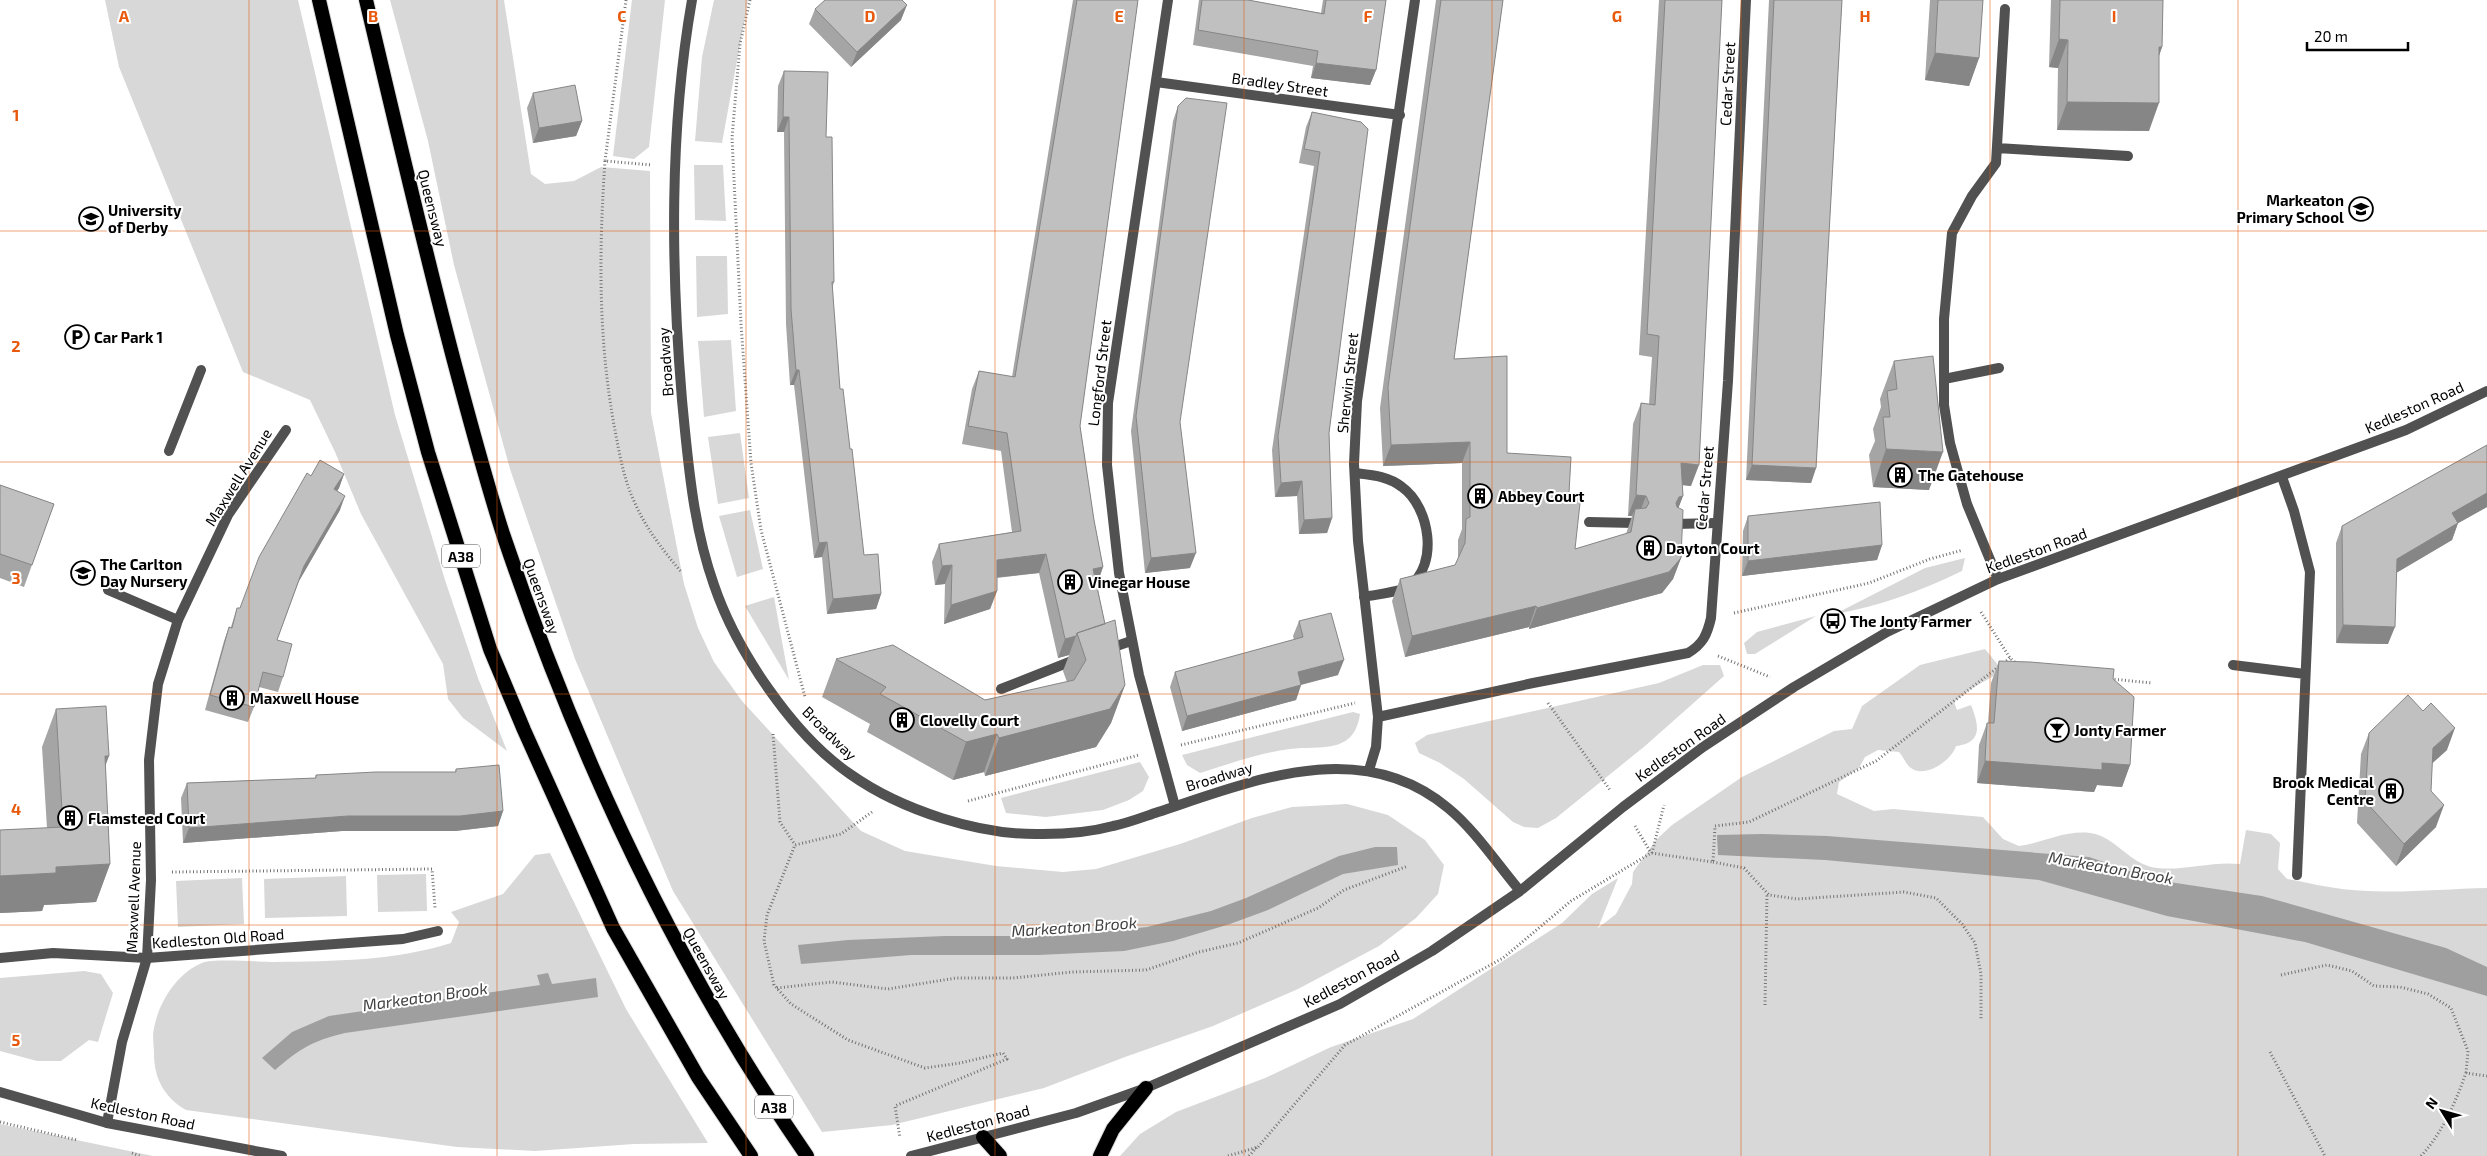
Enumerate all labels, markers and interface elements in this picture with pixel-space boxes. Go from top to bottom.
text: A [119,6,130,25]
text: B [368,6,378,25]
text: C [617,6,627,25]
text: D [865,6,876,25]
text: E [1114,6,1124,25]
text: F [1364,6,1373,25]
text: G [1612,6,1622,25]
text: H [1859,6,1871,25]
text: I [2112,6,2116,25]
scale bar [2307,20,2408,52]
text: 20 m [2314,27,2348,45]
street label: Cedar Street [1716,41,1738,126]
street label: Bradley Street [1231,68,1330,100]
text: 1 [13,105,19,124]
street label: Queensway [414,167,451,249]
place label: Markeaton Primary School [2237,191,2344,227]
school or university icon: Markeaton Primary School [2348,196,2374,222]
place label: University of Derby [108,201,182,237]
school or university icon: University of Derby [78,206,104,232]
street label: Longford Street [1084,319,1114,427]
parking icon: Car Park 1 [64,324,90,350]
street label: Broadway [654,327,676,397]
place label: Car Park 1 [94,328,163,346]
street label: Sherwin Street [1333,332,1361,434]
text: 2 [11,336,21,355]
street label: Kedleston Road [2362,377,2466,437]
street label: Maxwell Avenue [201,425,275,529]
street label: Cedar Street [1691,445,1717,531]
building icon: The Gatehouse [1887,462,1913,488]
place label: The Gatehouse [1918,466,2024,484]
building icon: Abbey Court [1467,483,1493,509]
place label: Abbey Court [1498,487,1585,506]
street label: Kedleston Road [1983,523,2089,577]
building icon: Dayton Court [1636,535,1662,561]
place label: Dayton Court [1666,539,1760,558]
road number: A38 [442,544,480,568]
place label: The Carlton Day Nursery [100,555,188,591]
street label: Queensway [519,556,564,637]
school or university icon: The Carlton Day Nursery [70,560,96,586]
text: 3 [11,568,21,587]
building icon: Vinegar House [1057,569,1083,595]
place label: Vinegar House [1088,573,1190,591]
bus stop icon: The Jonty Farmer [1820,608,1846,634]
place label: The Jonty Farmer [1850,612,1972,631]
building icon: Maxwell House [219,685,245,711]
place label: Maxwell House [250,689,359,707]
street label: Broadway [799,702,861,764]
building icon: Clovelly Court [889,707,915,733]
street label: Kedleston Road [1631,709,1729,785]
place label: Clovelly Court [920,711,1019,730]
bar icon: Jonty Farmer [2044,717,2070,743]
place label: Jonty Farmer [2074,721,2167,740]
street label: Broadway [1183,757,1255,795]
place label: Brook Medical Centre [2272,773,2374,808]
building icon: Brook Medical Centre [2378,778,2404,804]
text: 4 [11,799,21,818]
building icon: Flamsteed Court [57,805,83,831]
place label: Flamsteed Court [88,809,205,827]
street label: Maxwell Avenue [122,841,144,953]
water label: Markeaton Brook [2047,847,2175,887]
water label: Markeaton Brook [1011,912,1137,940]
street label: Kedleston Old Road [151,924,285,952]
street label: Queensway [679,924,734,1003]
street label: Kedleston Road [1300,945,1402,1011]
water label: Markeaton Brook [361,978,489,1014]
text: 5 [12,1030,21,1049]
north arrow [2417,1086,2467,1136]
street label: Kedleston Road [89,1093,197,1133]
text: N [2421,1094,2441,1112]
road number: A38 [755,1096,793,1118]
street label: Kedleston Road [924,1101,1032,1145]

